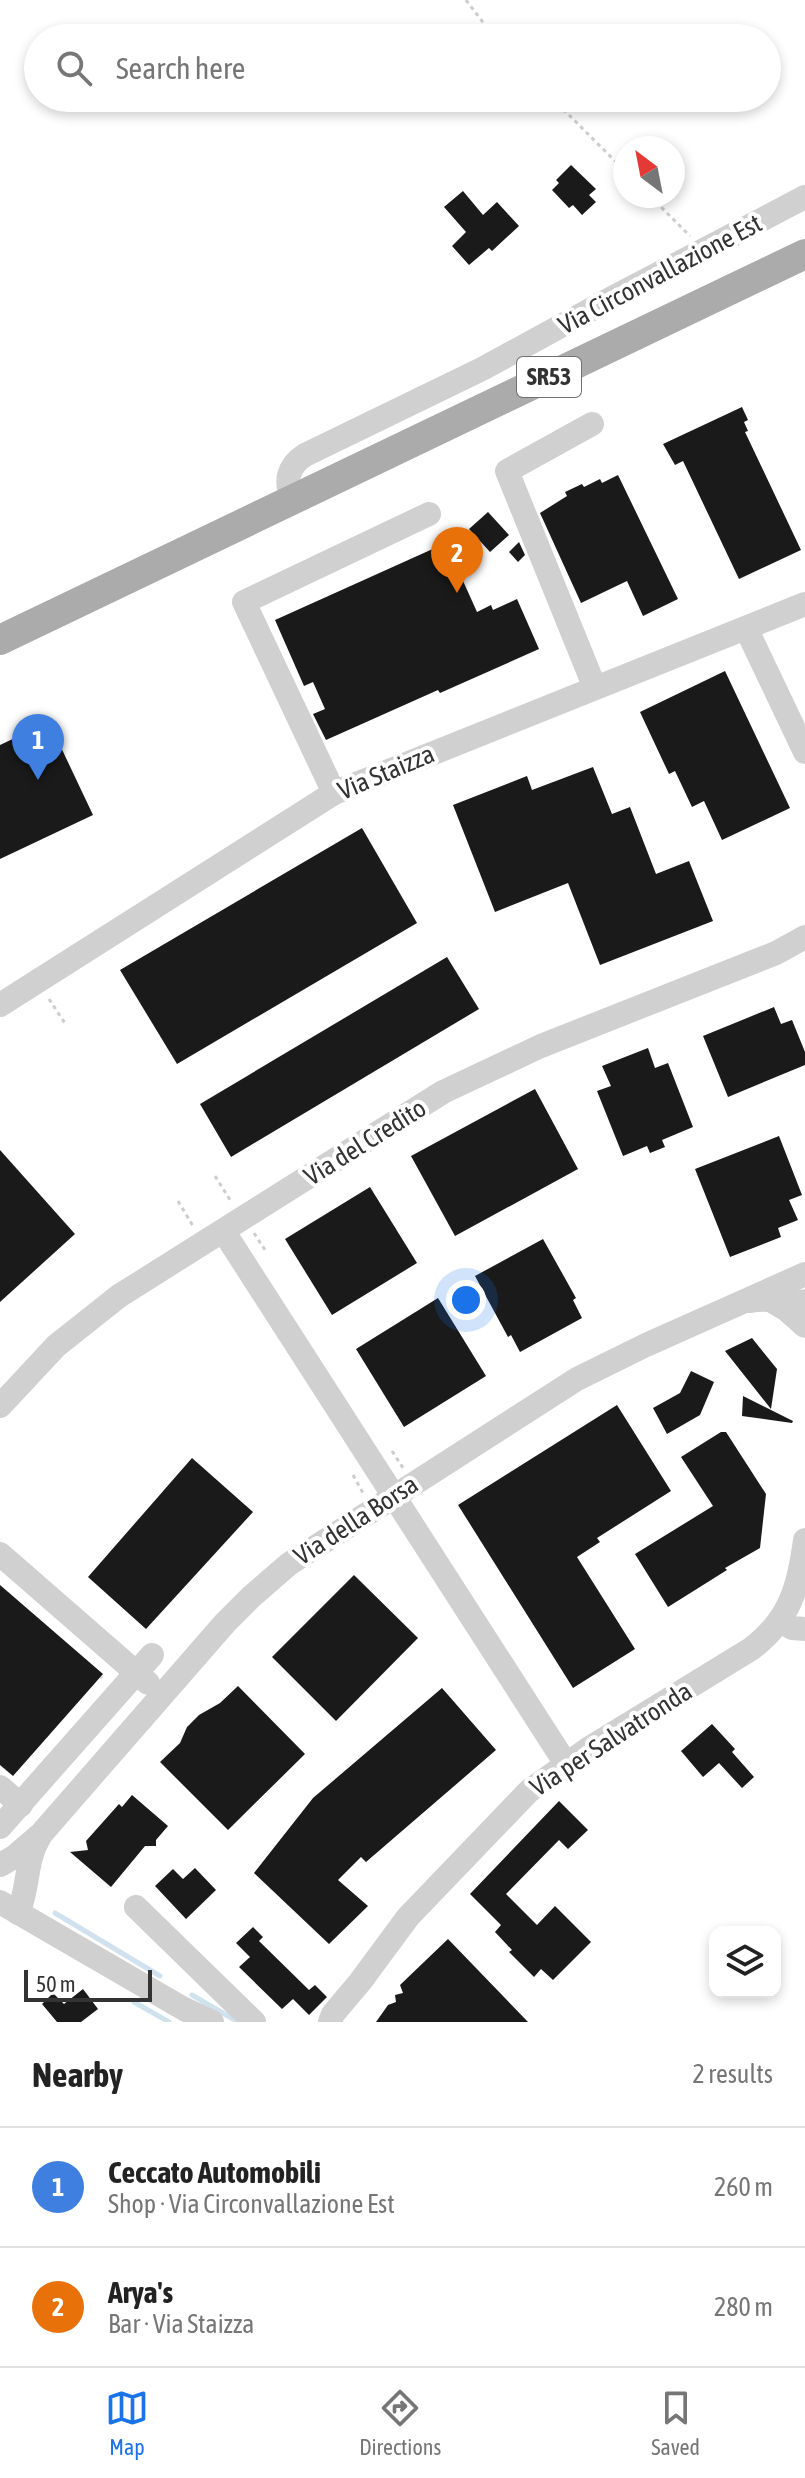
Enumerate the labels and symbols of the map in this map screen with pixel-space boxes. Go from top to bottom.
north arrow [613,136,685,208]
street label: Via Circonvallazione Est [553,208,767,340]
road number: SR53 [517,357,581,397]
pin: 2 [431,527,483,593]
pin: 1 [12,714,64,780]
street label: Via Staizza [333,738,439,806]
street label: Via del Credito [299,1093,431,1191]
your location [446,1280,486,1320]
street label: Via della Borsa [289,1469,423,1571]
street label: Via per Salvatronda [525,1676,697,1802]
scale bar [24,1966,152,2002]

